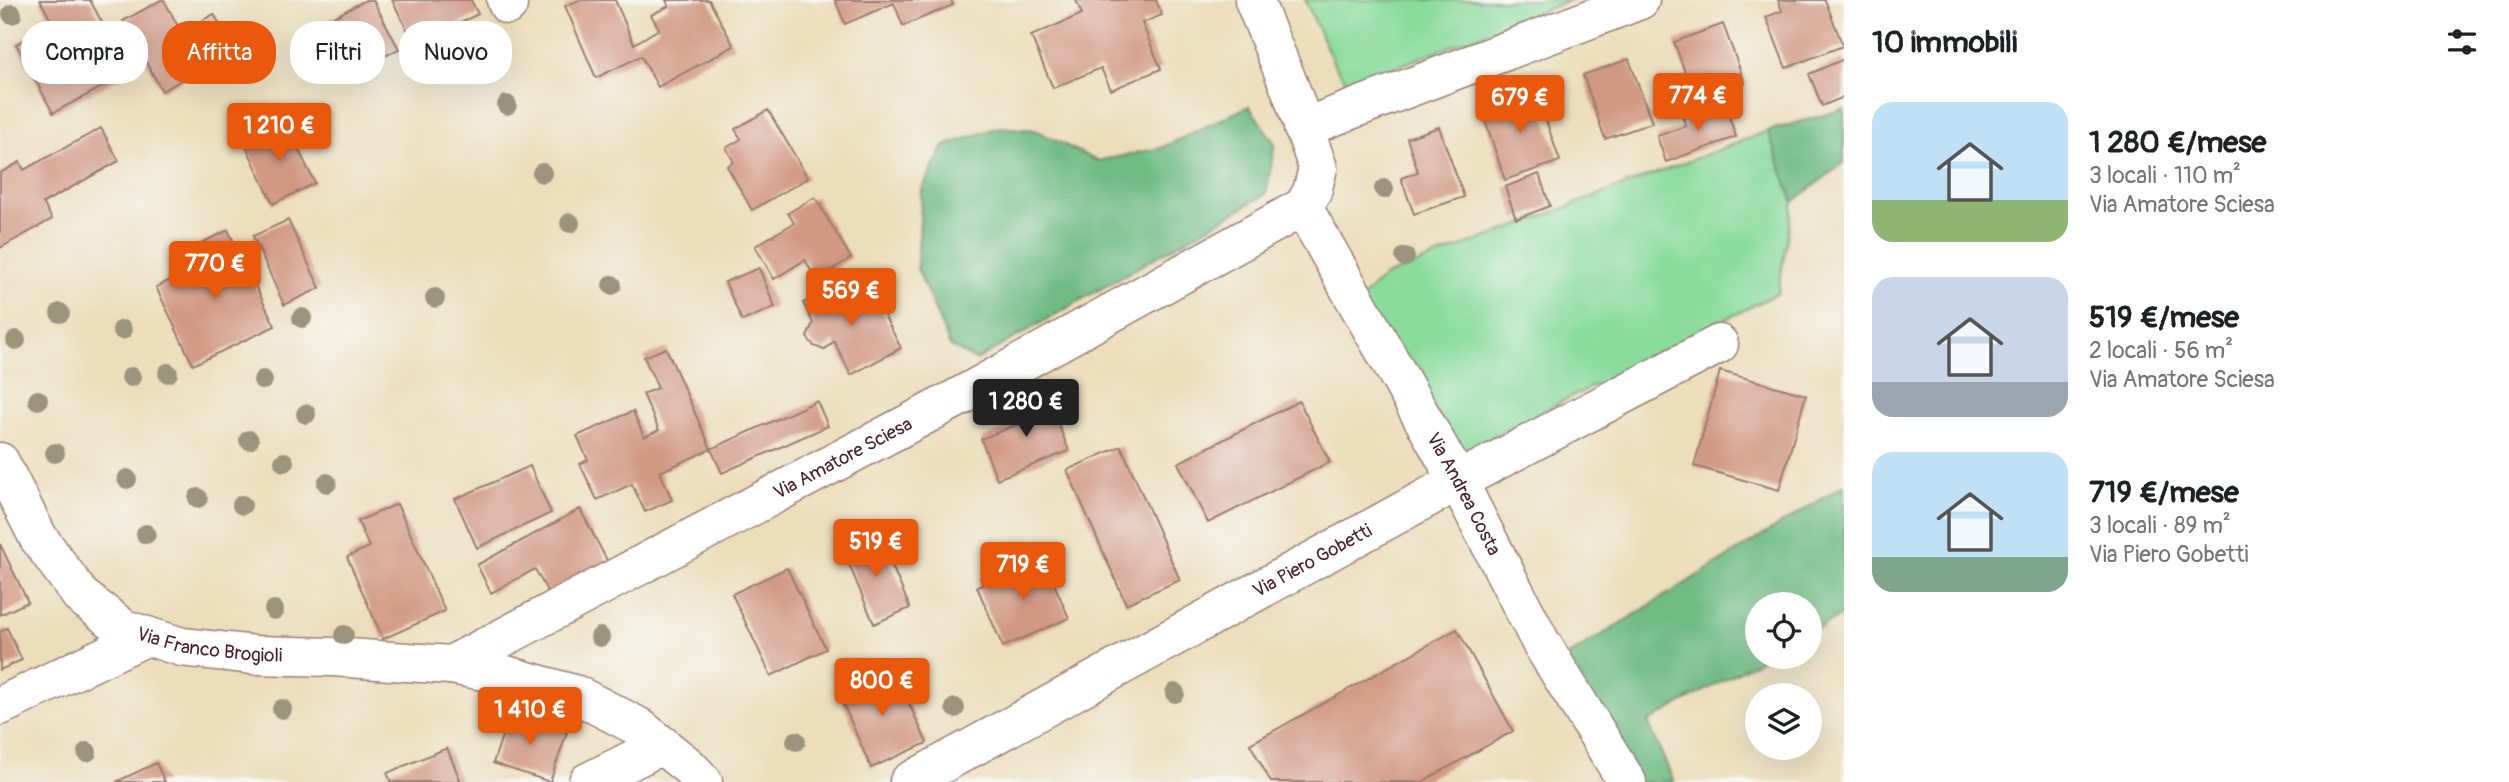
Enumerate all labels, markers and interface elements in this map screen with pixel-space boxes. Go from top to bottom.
chip: Compra [21,21,148,84]
chip: Affitta [162,21,276,84]
chip: Filtri [290,21,385,84]
chip: Nuovo [399,21,512,84]
icon: filters [2443,23,2481,61]
text: 10 immobili [1872,24,2017,61]
pin: 774 € [1649,74,1747,133]
pin: 679 € [1471,76,1569,135]
text: 774 € [1669,81,1727,110]
text: 679 € [1491,83,1549,112]
pin: 1 210 € [214,104,344,163]
text: 1 210 € [243,111,315,140]
text: 1 280 €/mese [2089,124,2266,161]
icon: home [1928,130,2012,214]
text: 3 locali · 110 m² [2089,161,2241,190]
text: Via Amatore Sciesa [2089,190,2275,219]
pin: 770 € [166,242,264,301]
text: 770 € [185,249,245,278]
pin: 569 € [802,268,900,328]
text: 569 € [822,276,880,305]
text: 519 €/mese [2089,299,2239,336]
icon: home [1928,305,2012,389]
text: 2 locali · 56 m² [2089,336,2233,365]
text: Via Amatore Sciesa [2089,365,2275,394]
pin: 1 280 € [961,380,1091,439]
text: 1 280 € [989,387,1063,416]
street label: Via Amatore Sciesa [769,412,916,505]
street label: Via Andrea Costa [1421,428,1506,560]
text: 719 €/mese [2089,474,2239,511]
icon: home [1928,480,2012,564]
text: 3 locali · 89 m² [2089,511,2231,540]
street label: Via Piero Gobetti [1249,519,1376,603]
pin: 519 € [827,520,925,579]
text: 519 € [849,527,903,556]
text: Via Piero Gobetti [2089,540,2249,569]
pin: 719 € [974,542,1072,602]
text: 719 € [996,550,1050,579]
map controls [1745,592,1822,760]
button: locate [1745,592,1822,669]
street label: Via Franco Brogioli [134,622,283,668]
pin: 800 € [833,658,931,718]
text: 800 € [850,666,914,695]
button: layers [1745,683,1822,760]
pin: 1 410 € [465,688,595,747]
text: 1 410 € [494,695,566,724]

